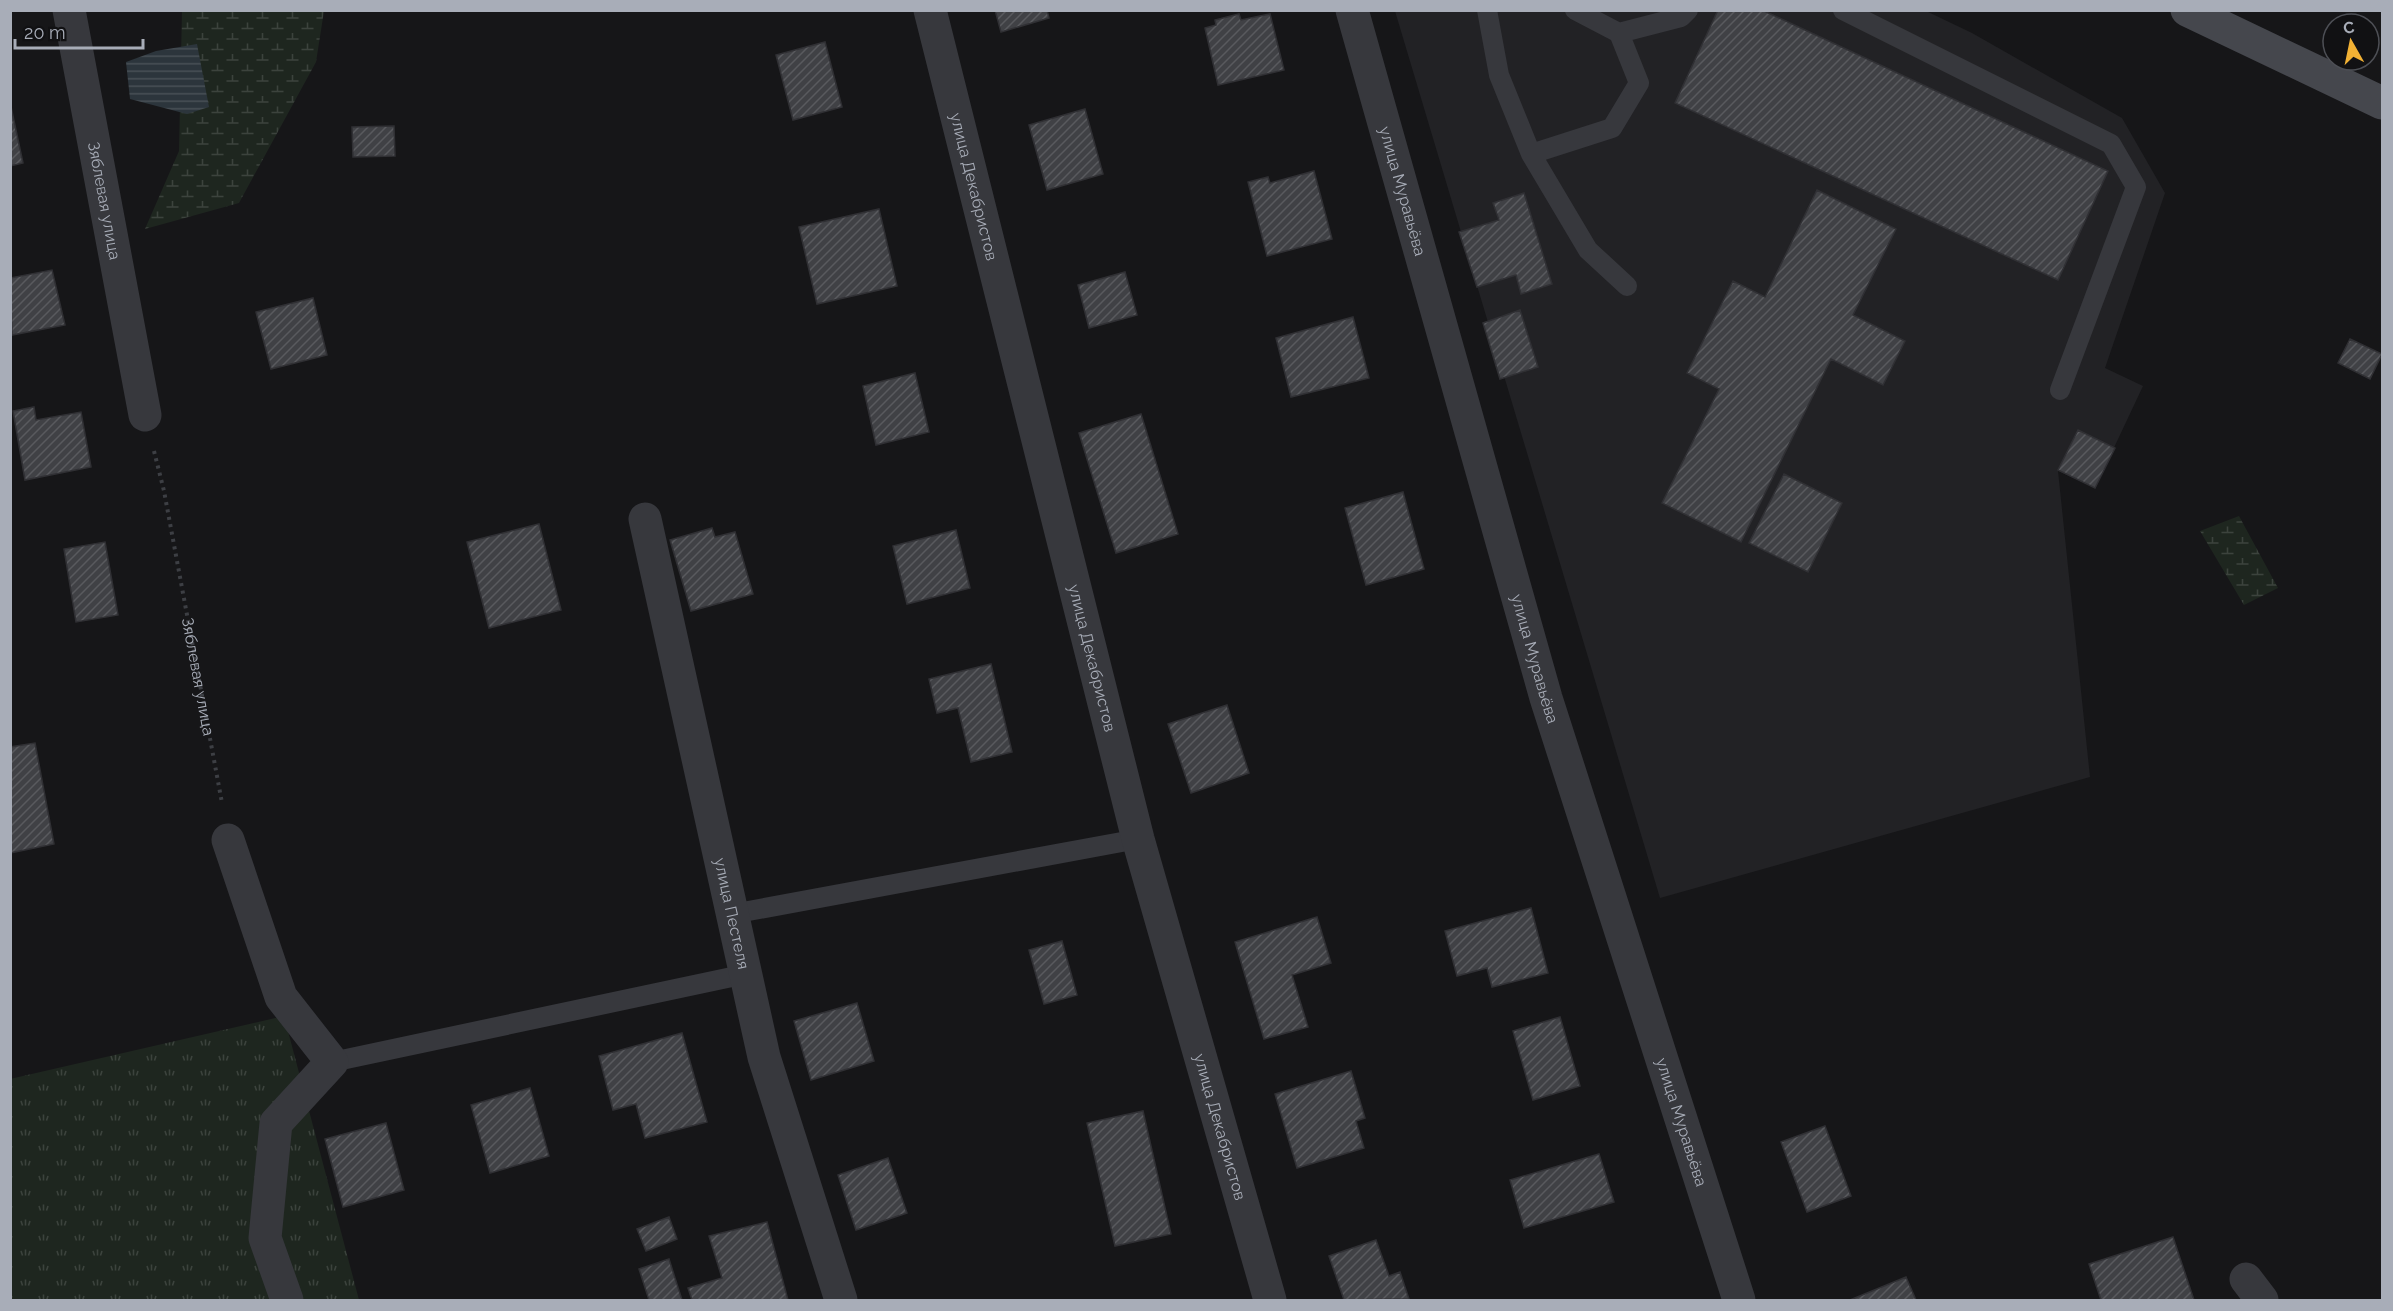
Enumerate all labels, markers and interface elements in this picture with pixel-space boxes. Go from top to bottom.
scale bar [15,12,142,50]
north arrow [2321,12,2381,72]
text: С [2342,17,2356,38]
text: 20 m [24,22,66,43]
street label: улица Декабристов [947,111,1002,262]
street label: улица Муравьёва [1376,124,1430,258]
street label: Зяблевая улица [84,140,125,261]
street label: улица Декабристов [1065,582,1120,734]
street label: улица Муравьёва [1508,592,1563,726]
street label: Зяблевая улица [178,616,219,737]
street label: улица Пестеля [711,856,754,971]
street label: улица Декабристов [1190,1051,1250,1202]
street label: улица Муравьёва [1652,1055,1711,1189]

